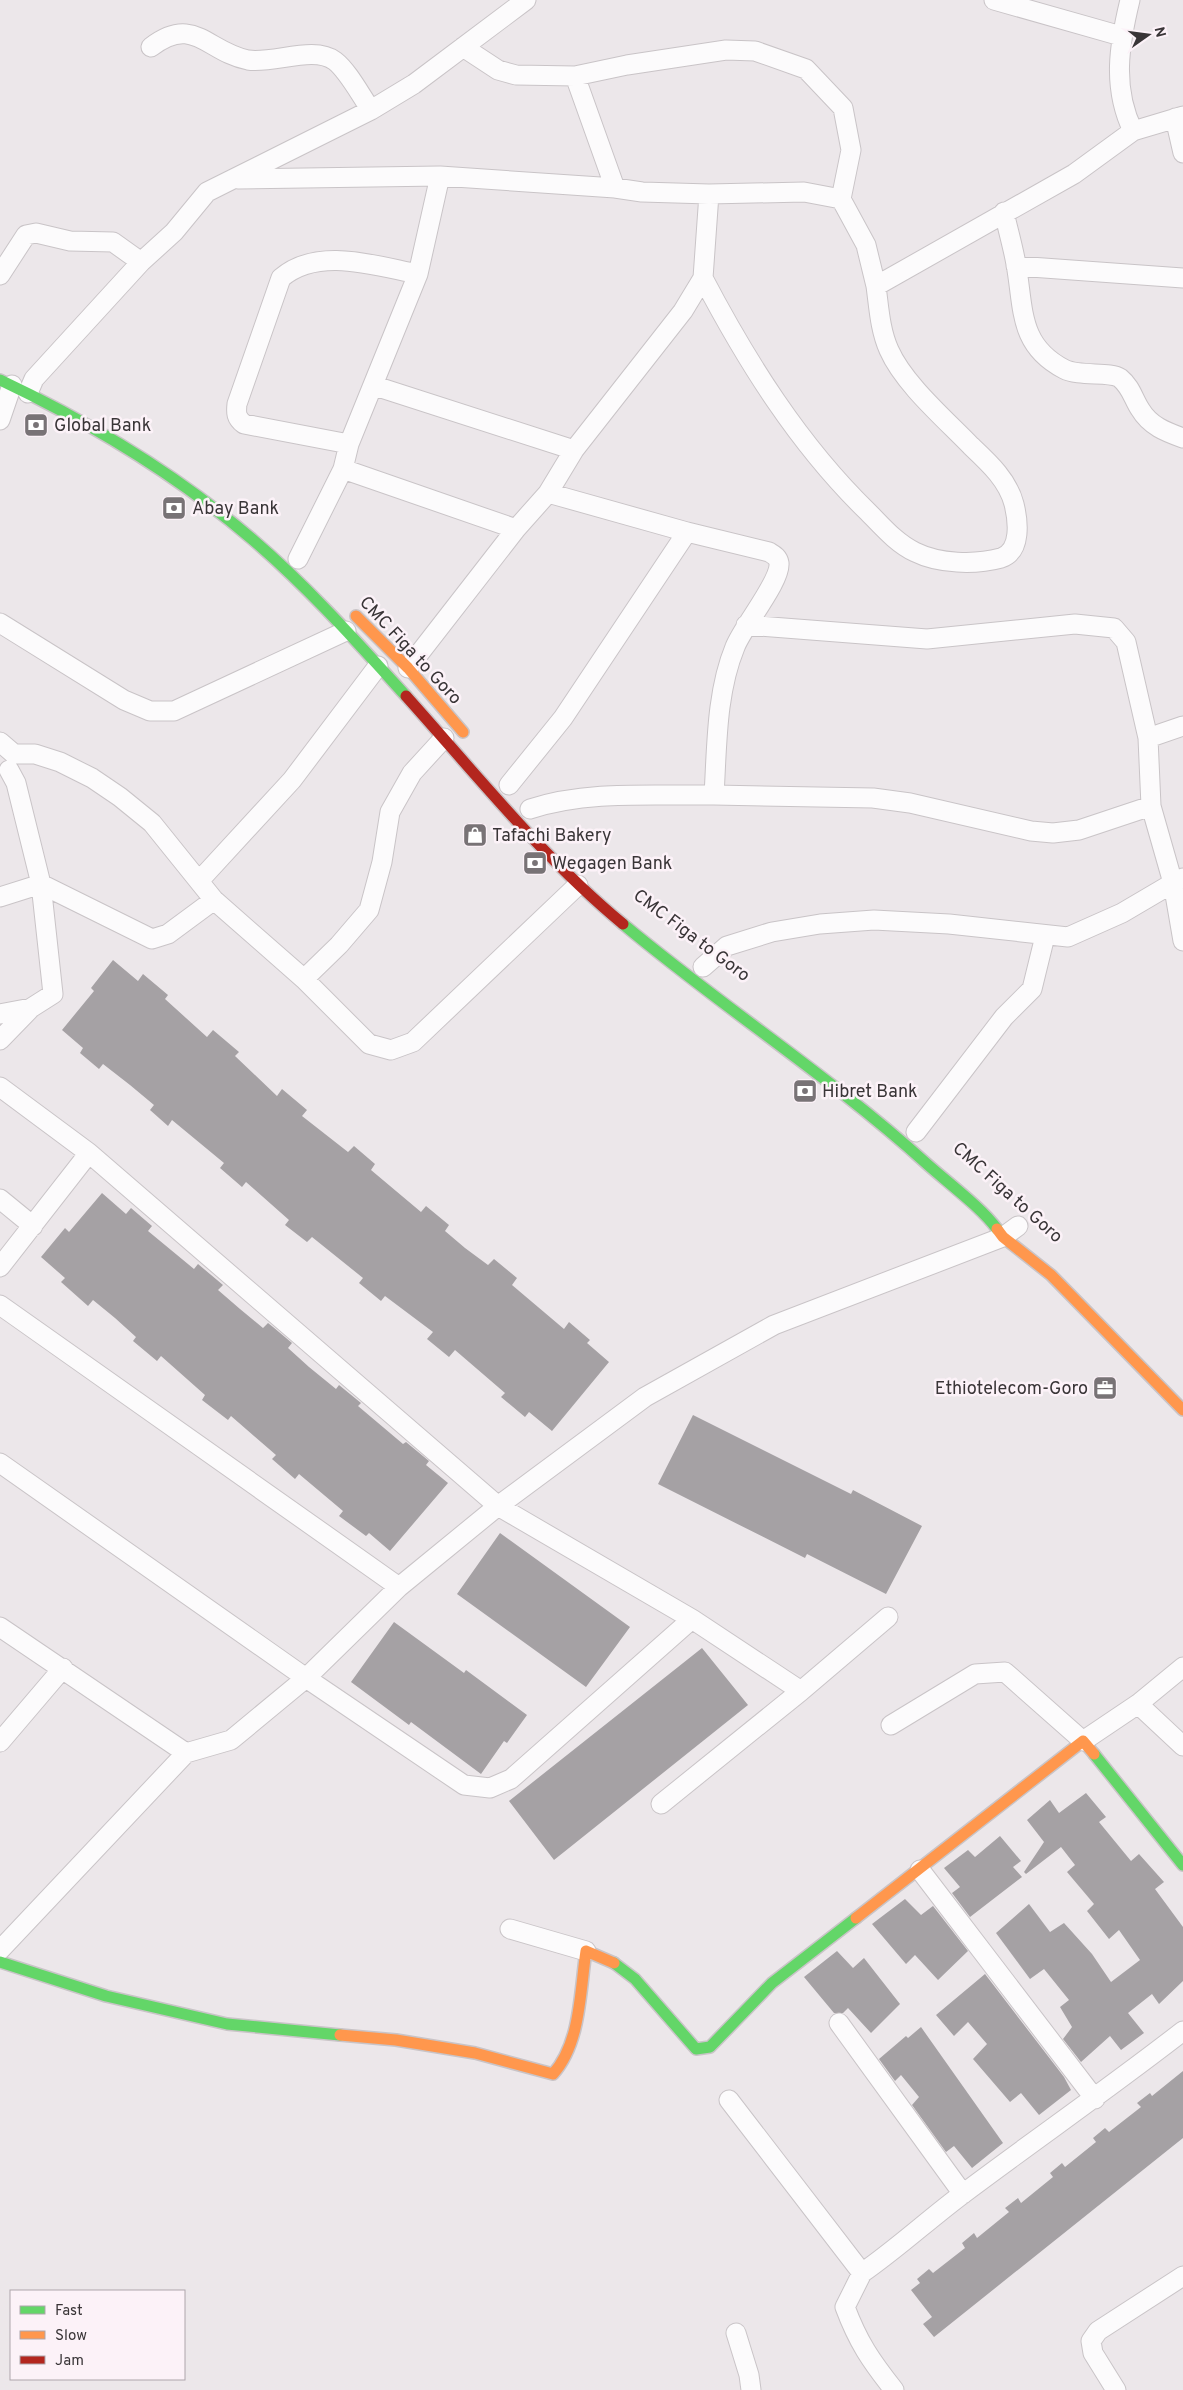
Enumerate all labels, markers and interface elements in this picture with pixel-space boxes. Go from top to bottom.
north arrow [1123,10,1173,60]
text: N [1150,25,1169,39]
bank icon: Global Bank [23,412,49,438]
place label: Global Bank [54,415,151,438]
bank icon: Abay Bank [161,495,187,521]
place label: Abay Bank [192,498,279,521]
street label: CMC Figa to Goro [354,592,466,710]
shop icon: Tafachi Bakery [462,822,488,848]
place label: Tafachi Bakery [492,825,611,848]
bank icon: Wegagen Bank [522,850,548,876]
place label: Wegagen Bank [552,853,672,876]
street label: CMC Figa to Goro [628,885,754,988]
bank icon: Hibret Bank [792,1078,818,1104]
place label: Hibret Bank [822,1081,918,1104]
street label: CMC Figa to Goro [947,1138,1067,1249]
office icon: Ethiotelecom-Goro [1092,1375,1118,1401]
place label: Ethiotelecom-Goro [935,1378,1088,1401]
legend [10,2290,185,2380]
text: Fast [55,2302,83,2321]
text: Slow [55,2327,87,2346]
text: Jam [55,2352,84,2371]

